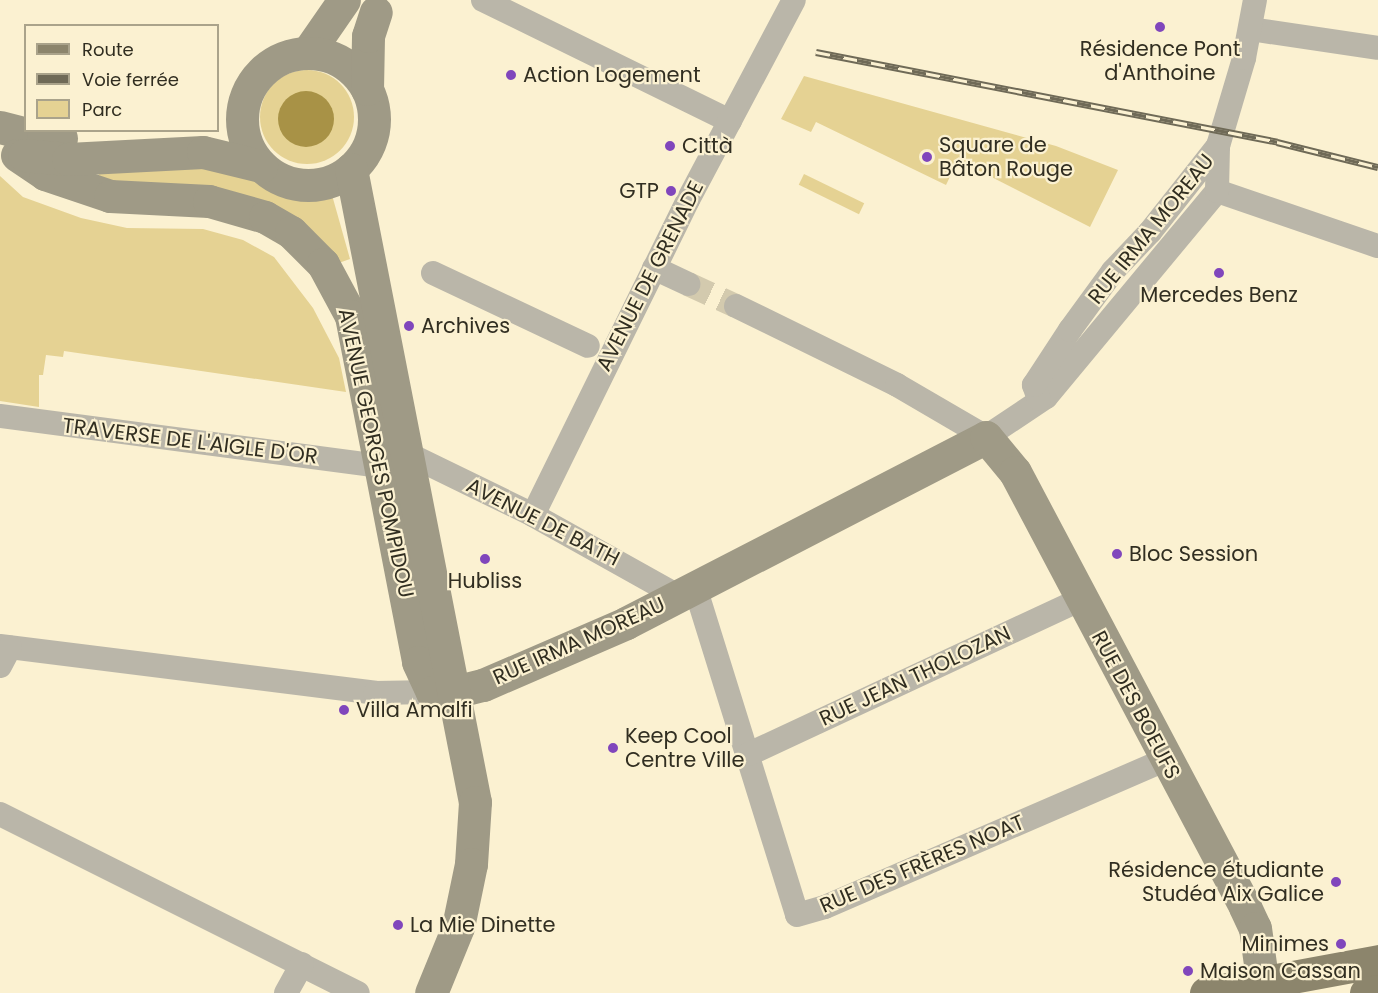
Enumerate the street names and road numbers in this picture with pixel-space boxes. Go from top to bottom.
street label: RUE IRMA MOREAU [1083,149,1219,309]
street label: AVENUE DE GRENADE [591,177,709,375]
street label: AVENUE GEORGES POMPIDOU [333,306,419,600]
street label: TRAVERSE DE L'AIGLE D'OR [61,413,319,469]
street label: AVENUE DE BATH [462,473,624,571]
street label: RUE IRMA MOREAU [489,592,669,690]
street label: RUE JEAN THOLOZAN [815,621,1015,731]
street label: RUE DES BOEUFS [1086,627,1186,783]
street label: RUE DES FRÈRES NOAT [816,810,1028,918]

